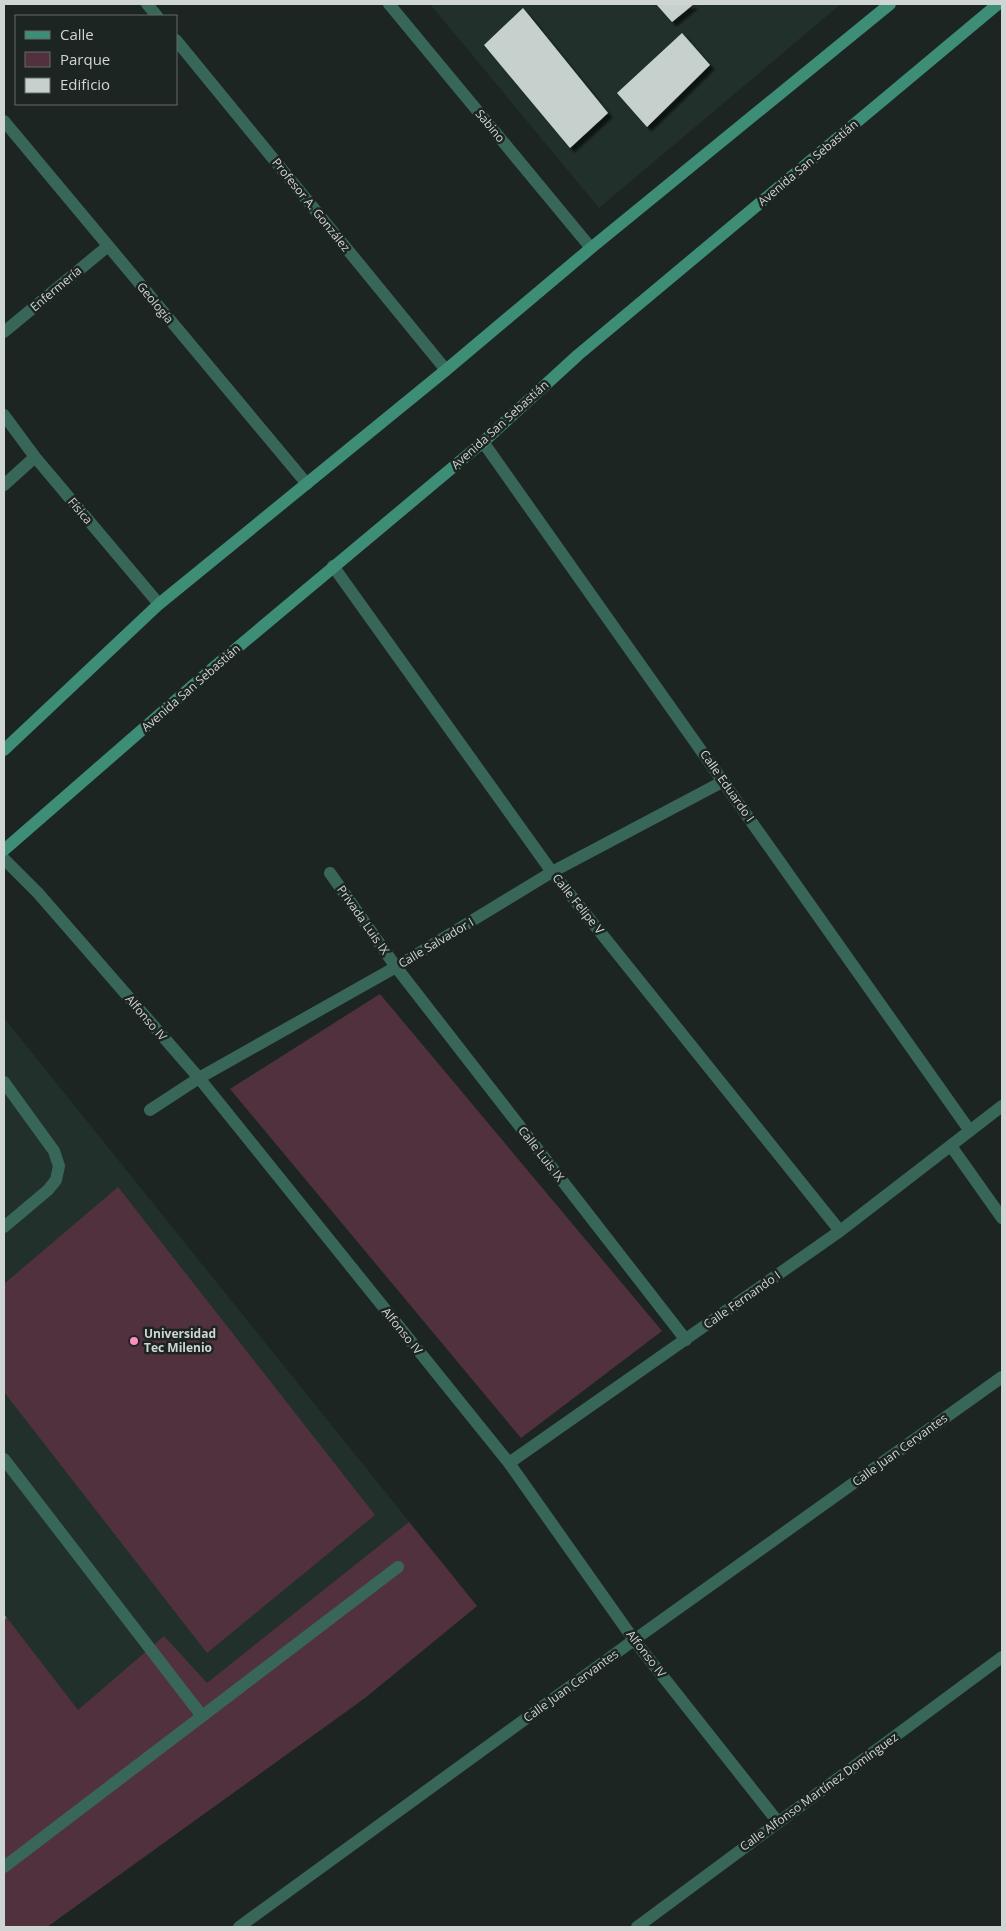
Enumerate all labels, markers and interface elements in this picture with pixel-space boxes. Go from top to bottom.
legend [15,15,178,105]
text: Calle [60,24,94,44]
text: Parque [60,49,110,69]
text: Edificio [60,74,110,94]
street label: Sabino [472,106,509,146]
street label: Avenida San Sebastián [754,116,861,210]
street label: Profesor A. González [268,154,355,255]
street label: Enfermería [26,262,85,315]
street label: Geología [133,278,178,327]
street label: Avenida San Sebastián [447,376,552,473]
street label: Física [64,494,97,528]
street label: Avenida San Sebastián [138,640,244,735]
street label: Calle Eduardo I [696,746,758,825]
street label: Calle Felipe V [549,870,609,938]
street label: Privada Luis IX [333,882,394,958]
street label: Calle Salvador I [395,913,477,972]
street label: Alfonso IV [122,991,172,1045]
street label: Calle Luis IX [514,1122,568,1185]
street label: Calle Fernando I [700,1267,784,1332]
street label: Alfonso IV [378,1304,427,1358]
place label: Universidad Tec Milenio [144,1325,216,1356]
marker: Universidad Tec Milenio [128,1335,140,1347]
street label: Calle Juan Cervantes [849,1409,951,1490]
street label: Alfonso IV [623,1626,671,1682]
street label: Calle Juan Cervantes [520,1645,622,1726]
street label: Calle Alfonso Martínez Domínguez [736,1728,902,1855]

